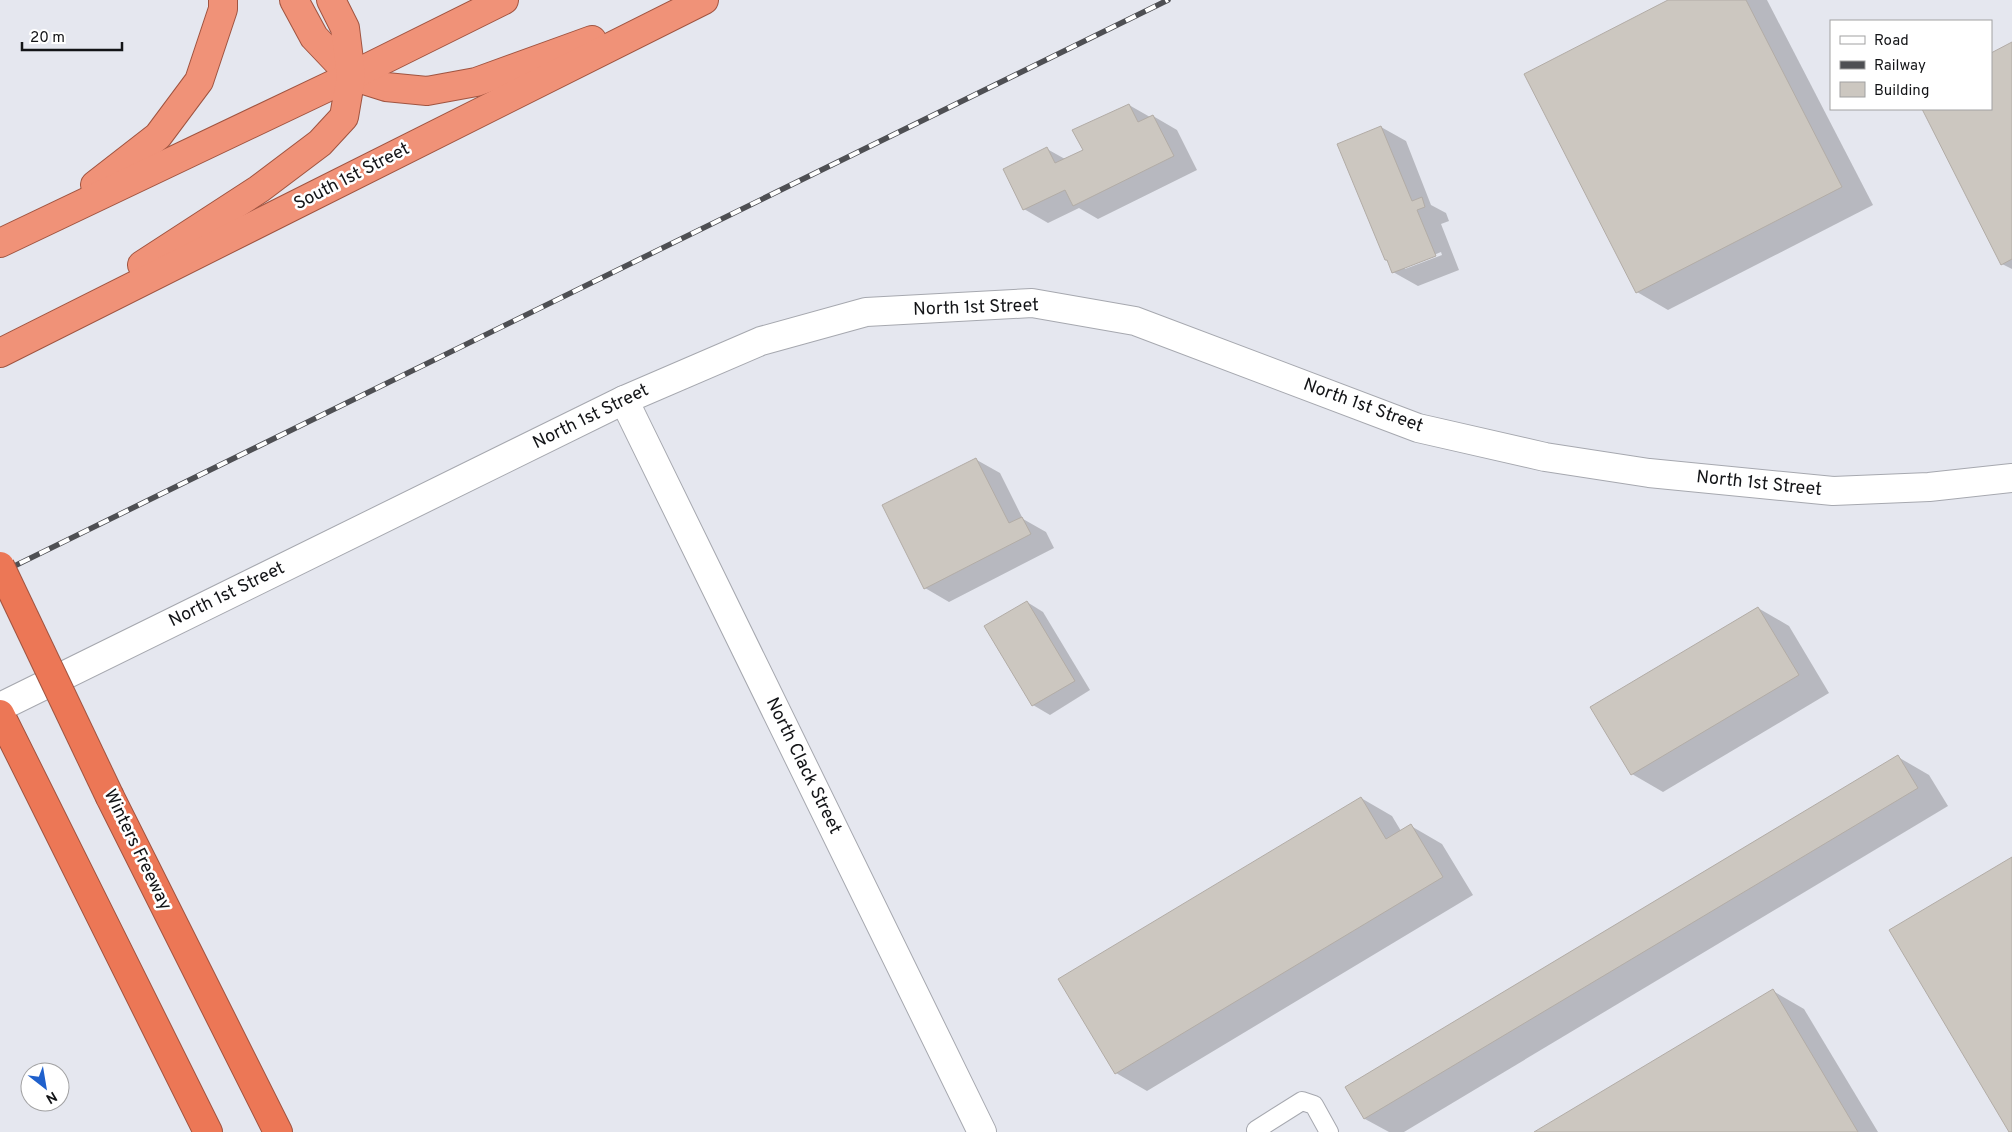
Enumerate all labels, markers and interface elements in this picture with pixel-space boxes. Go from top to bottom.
scale bar [22,20,122,52]
legend [1830,20,1992,110]
text: 20 m [30,29,65,48]
text: Road [1874,32,1909,51]
text: Railway [1874,57,1926,76]
text: Building [1874,82,1929,101]
street label: South 1st Street [290,138,414,216]
street label: North 1st Street [913,294,1039,322]
street label: North 1st Street [1300,374,1426,438]
street label: North 1st Street [529,379,653,455]
street label: North 1st Street [1695,466,1823,502]
street label: North 1st Street [165,557,289,633]
street label: North Clack Street [760,694,846,838]
street label: Winters Freeway [98,786,176,914]
north arrow [20,1062,70,1112]
text: N [42,1087,60,1107]

